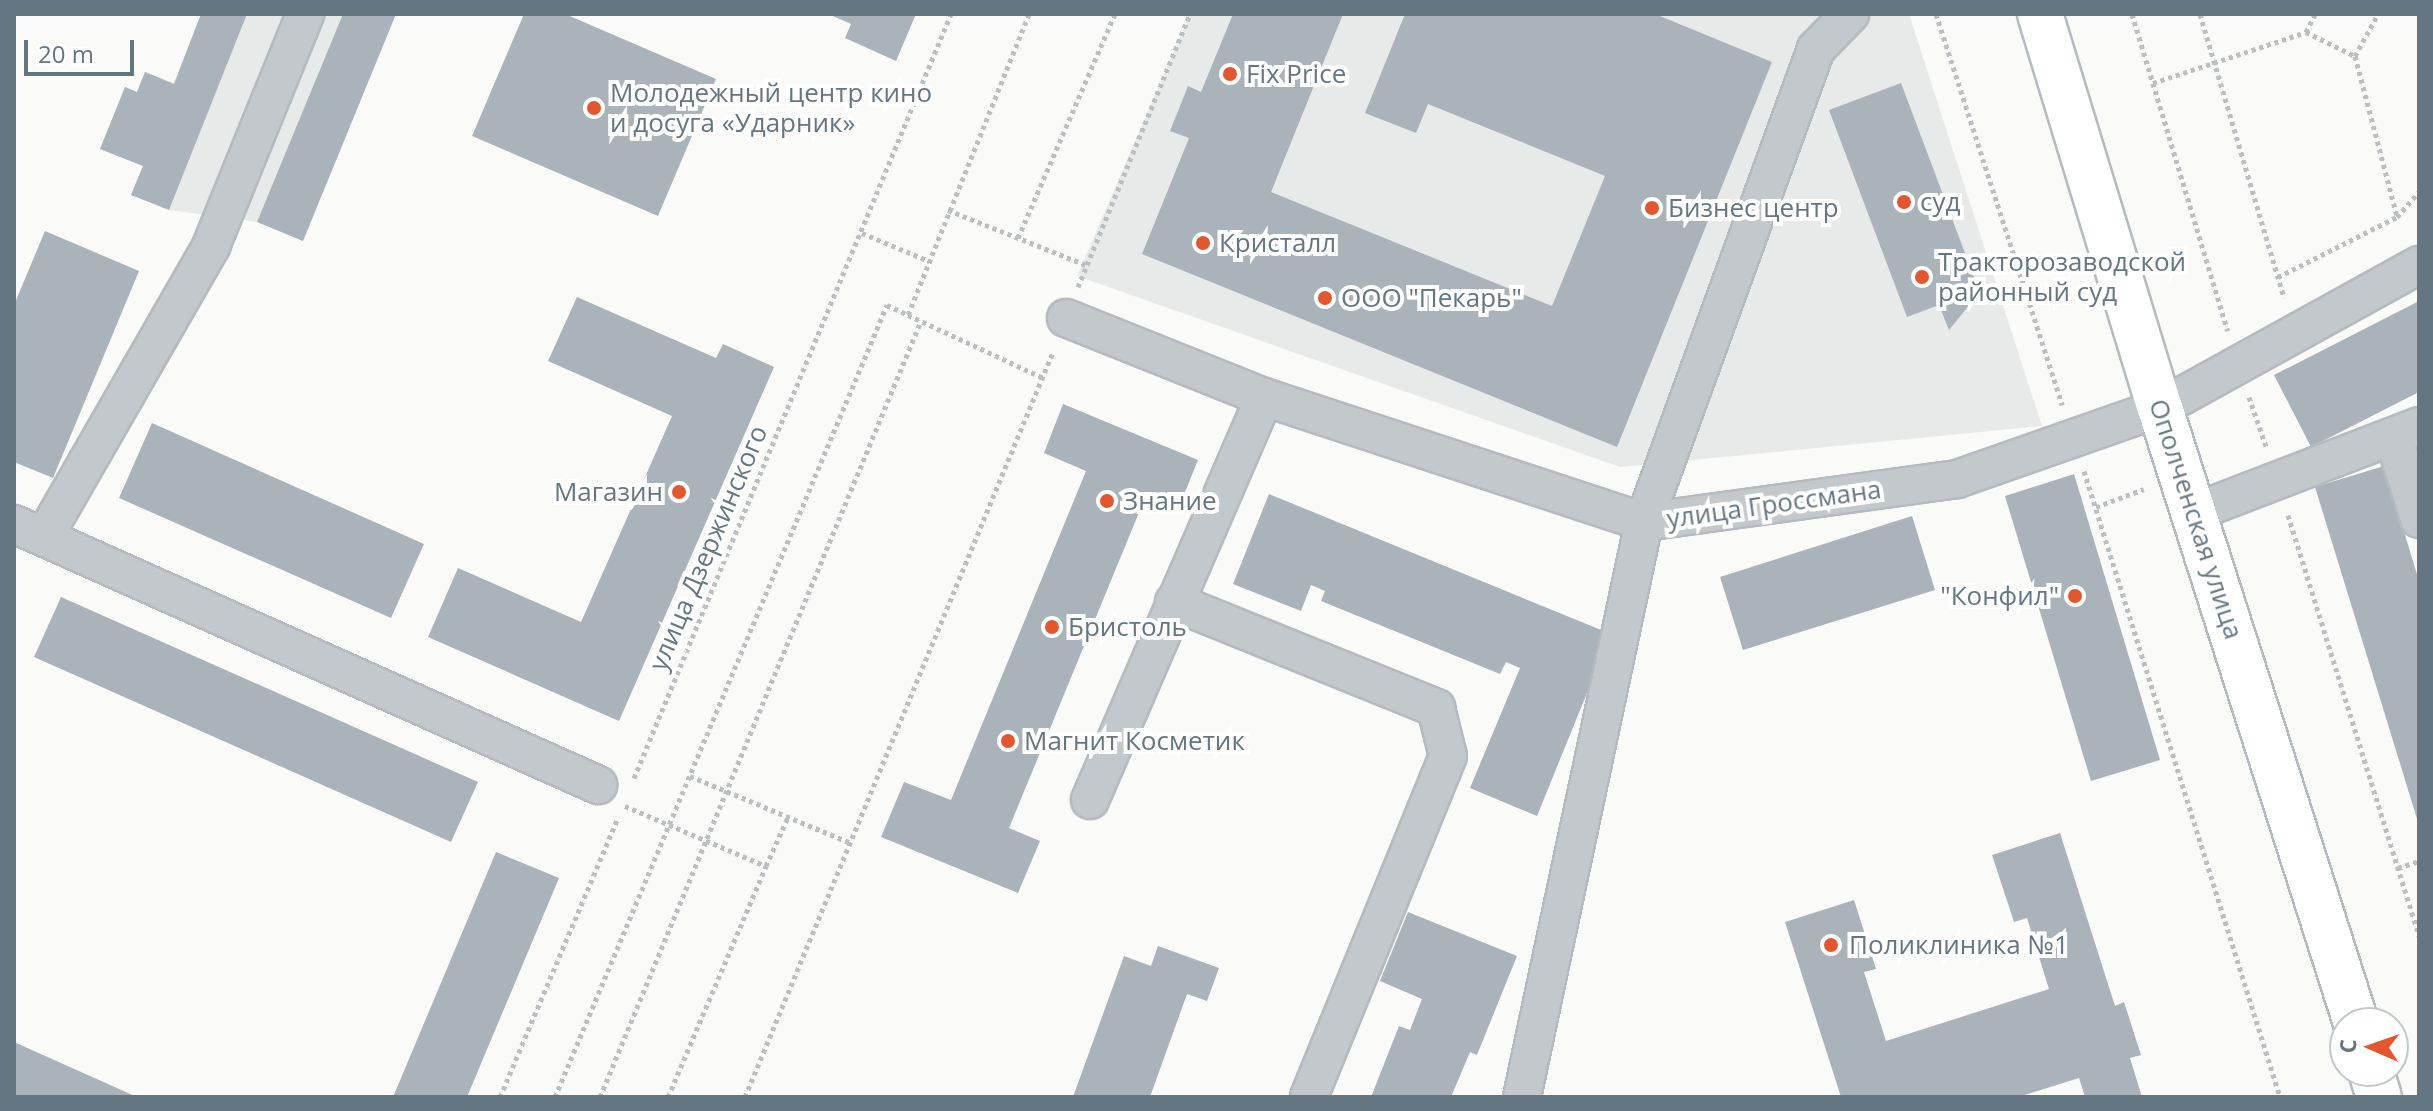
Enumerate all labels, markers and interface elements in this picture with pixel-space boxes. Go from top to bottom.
scale bar [28,24,138,74]
text: 20 m [38,37,94,70]
place label: Fix Price [1246,58,1346,90]
marker: Fix Price [1221,65,1239,83]
place label: Молодежный центр кино и досуга «Ударник» [610,77,932,138]
marker: Молодежный центр кино и досуга «Ударник» [585,99,603,117]
place label: суд [1920,186,1960,218]
place label: Бизнес центр [1668,192,1839,224]
marker: суд [1895,193,1913,211]
marker: Бизнес центр [1643,199,1661,217]
place label: Кристалл [1219,227,1336,259]
marker: Кристалл [1194,234,1212,252]
place label: Тракторозаводской районный суд [1938,246,2186,308]
marker: Тракторозаводской районный суд [1913,268,1931,286]
place label: ООО "Пекарь" [1341,282,1522,314]
marker: ООО "Пекарь" [1316,289,1334,307]
street label: Ополченская улица [2142,395,2250,643]
street label: улица Дзержинского [642,421,774,675]
street label: улица Гроссмана [1665,474,1883,534]
place label: Магазин [554,476,663,508]
marker: Магазин [670,483,688,501]
place label: Знание [1123,485,1217,517]
marker: Знание [1098,492,1116,510]
place label: "Конфил" [1940,580,2059,612]
marker: "Конфил" [2066,587,2084,605]
place label: Бристоль [1068,611,1187,643]
marker: Бристоль [1043,618,1061,636]
place label: Магнит Косметик [1024,725,1245,757]
marker: Магнит Косметик [999,732,1017,750]
place label: Поликлиника №1 [1849,929,2069,961]
marker: Поликлиника №1 [1820,934,1842,956]
north arrow [2329,1007,2409,1087]
text: С [2332,1039,2362,1054]

